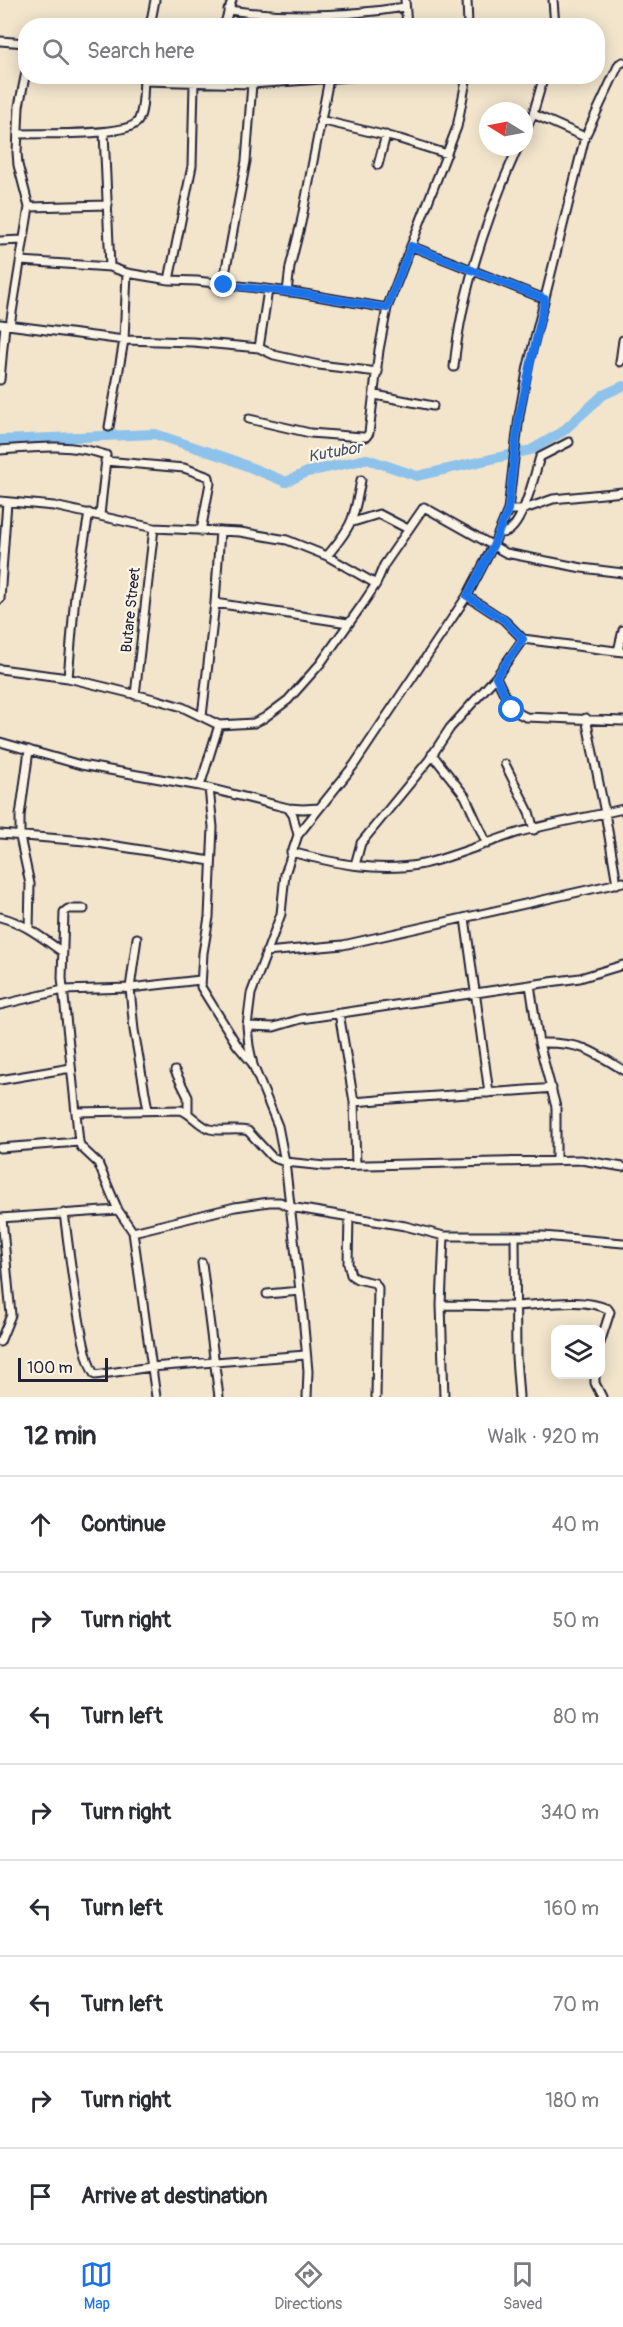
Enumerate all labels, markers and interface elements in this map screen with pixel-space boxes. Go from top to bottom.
search box [18,18,605,84]
icon: search [39,35,72,68]
text: Search here [87,37,194,65]
north arrow [479,102,533,156]
route end [210,271,236,297]
water label: Kutubor [306,437,366,467]
street label: Butare Street [117,566,145,653]
route start [498,696,524,722]
map controls [551,1325,605,1379]
button: layers [551,1325,605,1379]
scale bar [18,1355,108,1382]
text: 100 m [27,1358,73,1378]
text: 12 min [24,1420,97,1452]
text: Walk · 920 m [487,1424,599,1449]
icon: ahead [24,1508,57,1541]
text: Continue [81,1510,165,1538]
text: 40 m [552,1512,599,1537]
icon: right [24,1604,57,1637]
text: Turn right [81,1606,171,1634]
text: 50 m [552,1608,599,1633]
icon: left [24,1700,57,1733]
text: Turn left [81,1702,163,1730]
text: 80 m [553,1704,599,1729]
icon: right [24,1796,57,1829]
text: Turn right [81,1798,171,1826]
text: 340 m [540,1800,599,1825]
icon: left [24,1892,57,1925]
text: Turn left [81,1894,163,1922]
text: 160 m [544,1896,599,1921]
icon: left [24,1988,57,2021]
text: Turn left [81,1990,163,2018]
text: 70 m [553,1992,599,2017]
icon: right [24,2084,57,2117]
text: Turn right [81,2086,171,2114]
text: 180 m [545,2088,599,2113]
icon: arrive [24,2180,57,2213]
text: Arrive at destination [81,2182,267,2210]
tab: Map [80,2258,113,2314]
tab: Directions [274,2258,342,2314]
tab: Saved [503,2258,543,2314]

